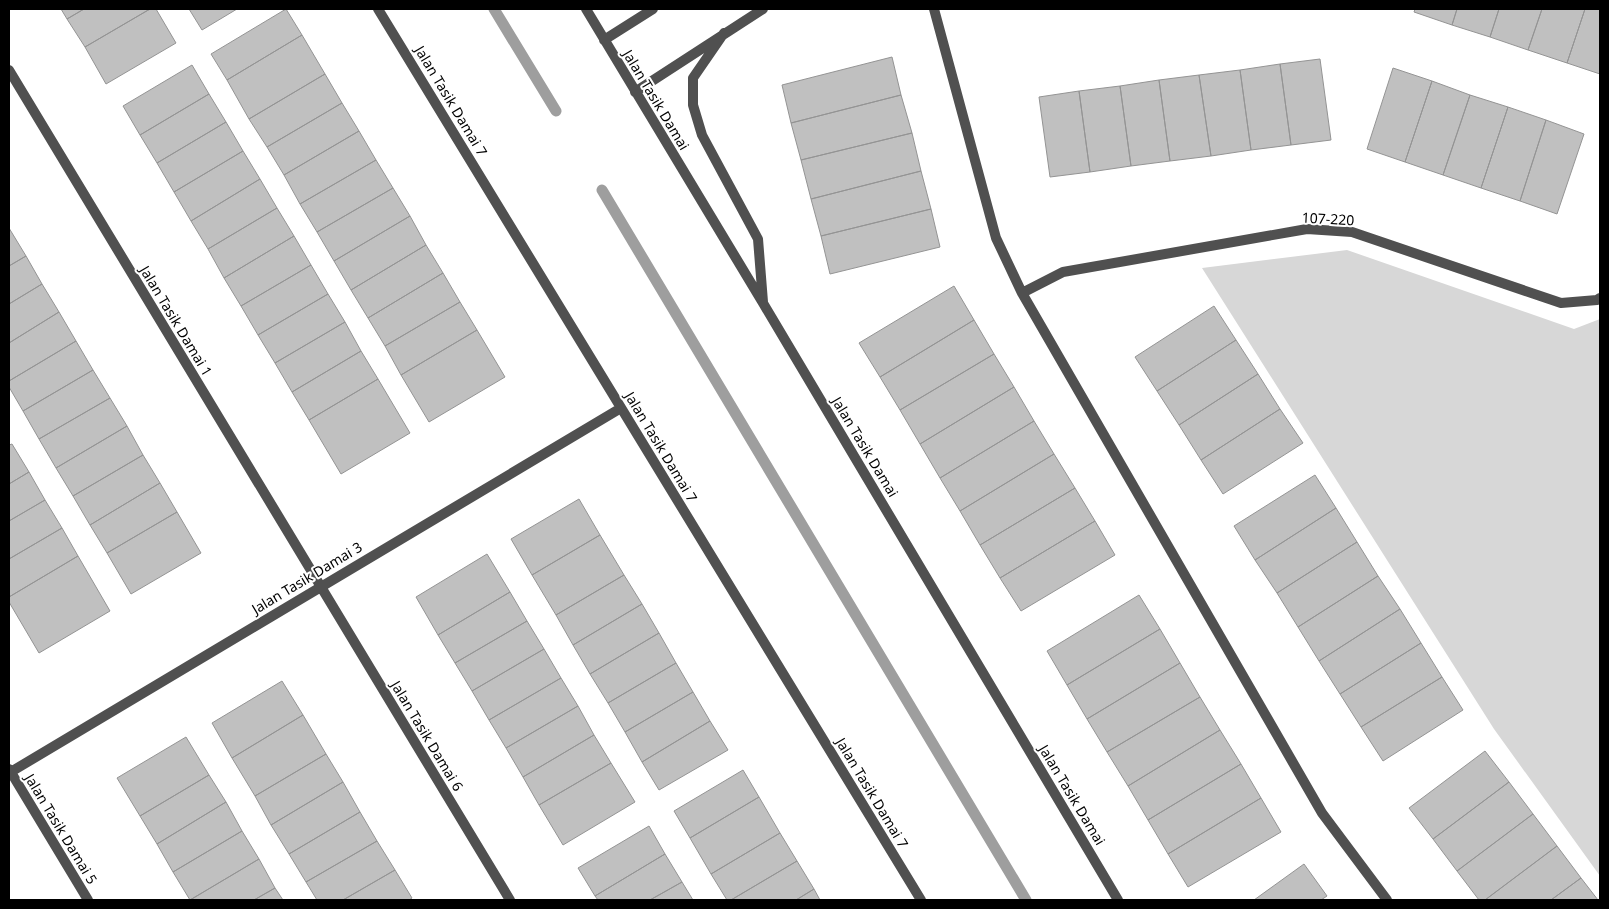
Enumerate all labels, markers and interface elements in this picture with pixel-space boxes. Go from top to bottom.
street label: Jalan Tasik Damai 7 [410,40,492,159]
street label: Jalan Tasik Damai [618,44,694,154]
street label: 107-220 [1301,208,1355,229]
street label: Jalan Tasik Damai 1 [135,260,217,379]
street label: Jalan Tasik Damai 7 [620,386,702,505]
street label: Jalan Tasik Damai [827,391,903,501]
street label: Jalan Tasik Damai 3 [246,537,365,619]
street label: Jalan Tasik Damai 6 [386,675,468,794]
street label: Jalan Tasik Damai 7 [831,732,913,851]
street label: Jalan Tasik Damai [1034,739,1110,849]
street label: Jalan Tasik Damai 5 [20,768,102,887]

